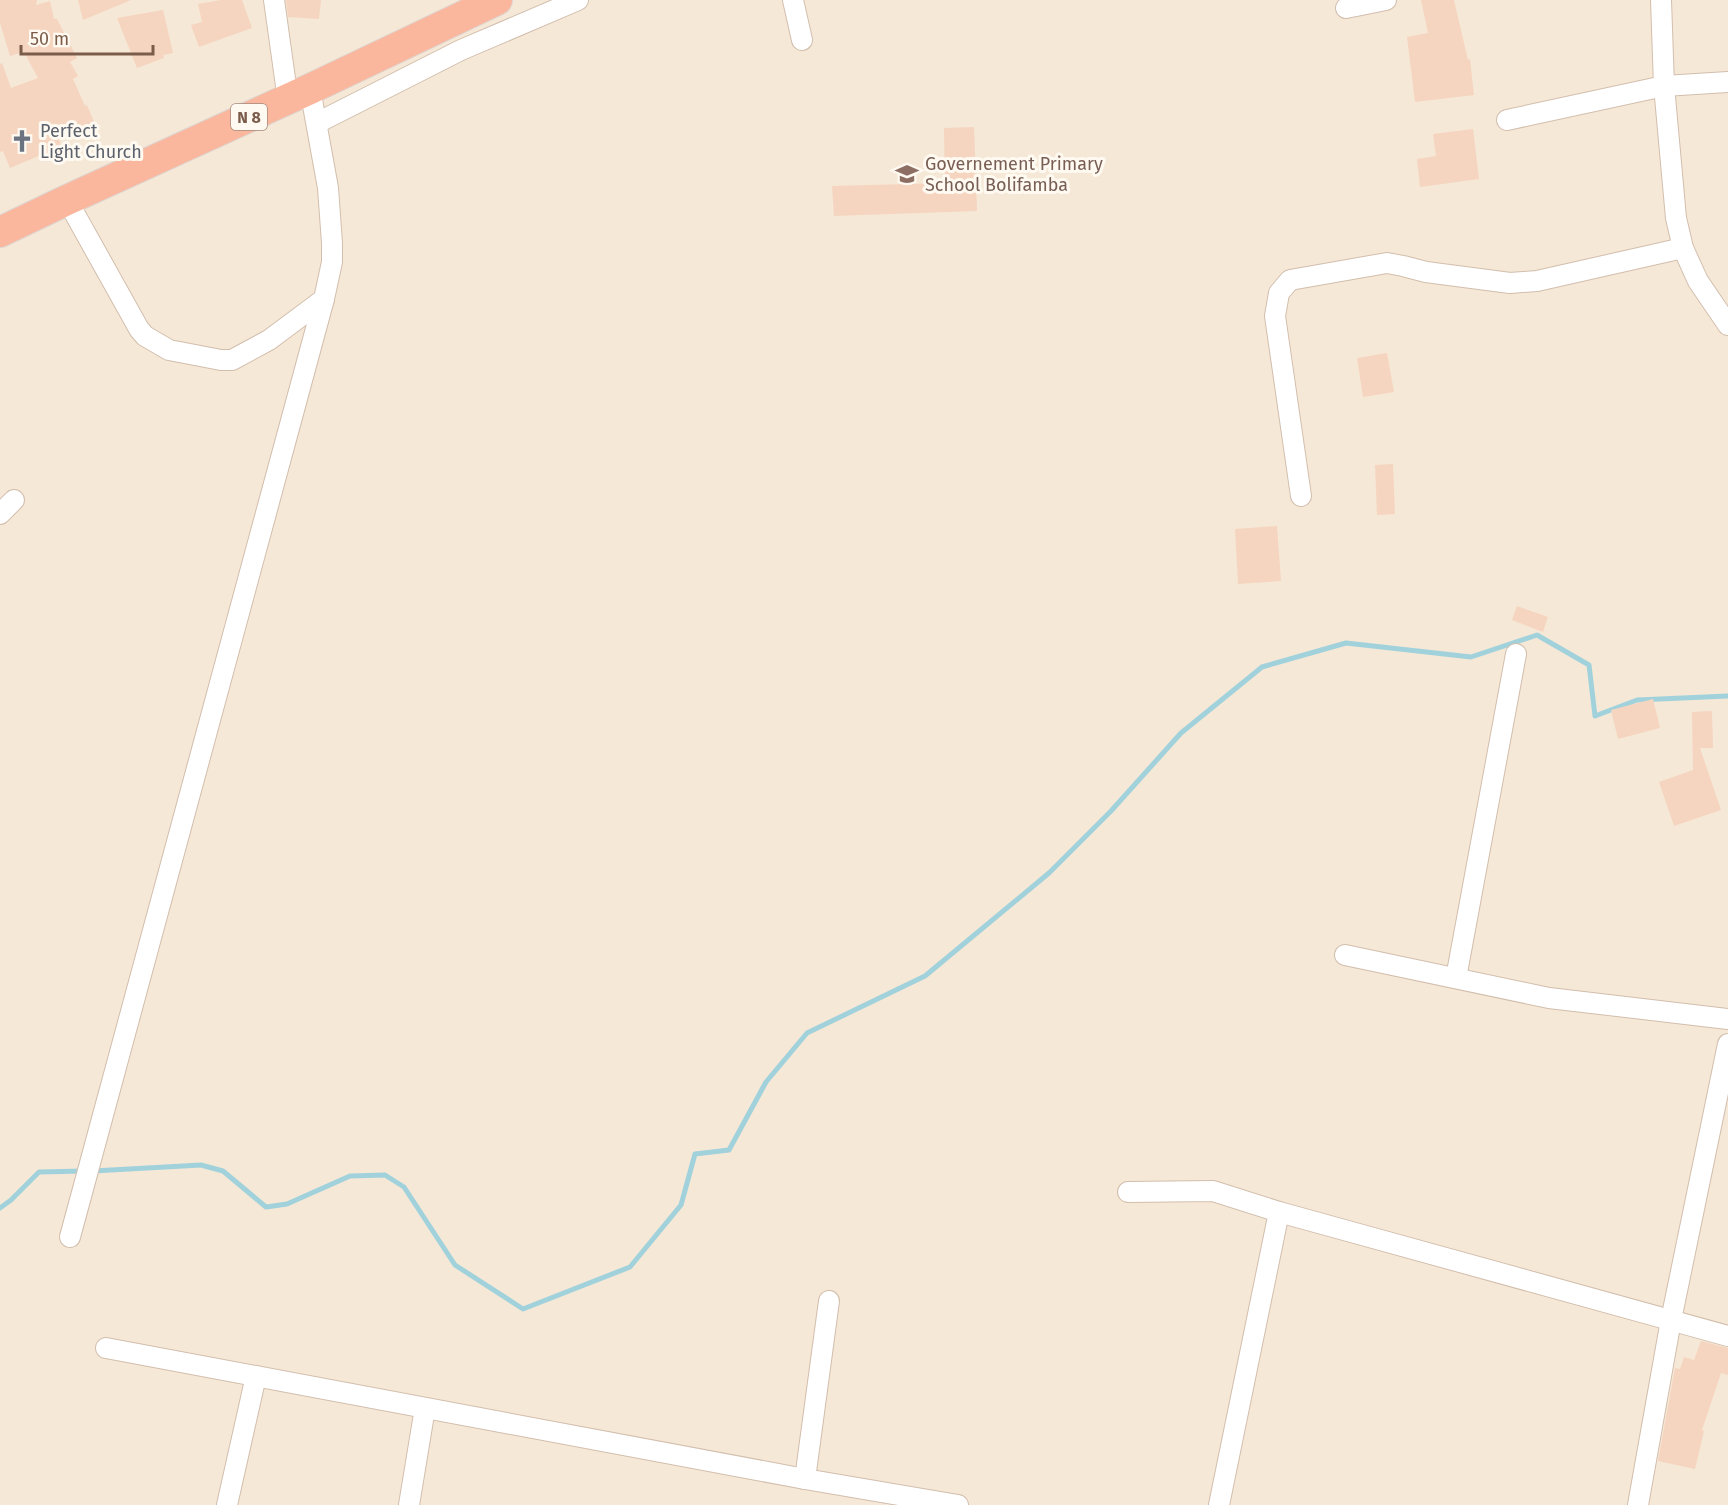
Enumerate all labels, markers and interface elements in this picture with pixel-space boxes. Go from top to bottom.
scale bar [21,18,153,56]
text: 50 m [30,28,69,50]
road number: N 8 [231,104,267,130]
place label: Perfect Light Church [40,120,142,163]
church icon: Perfect Light Church [9,128,35,154]
place label: Governement Primary School Bolifamba [925,153,1103,196]
school or university icon: Governement Primary School Bolifamba [894,161,920,187]

